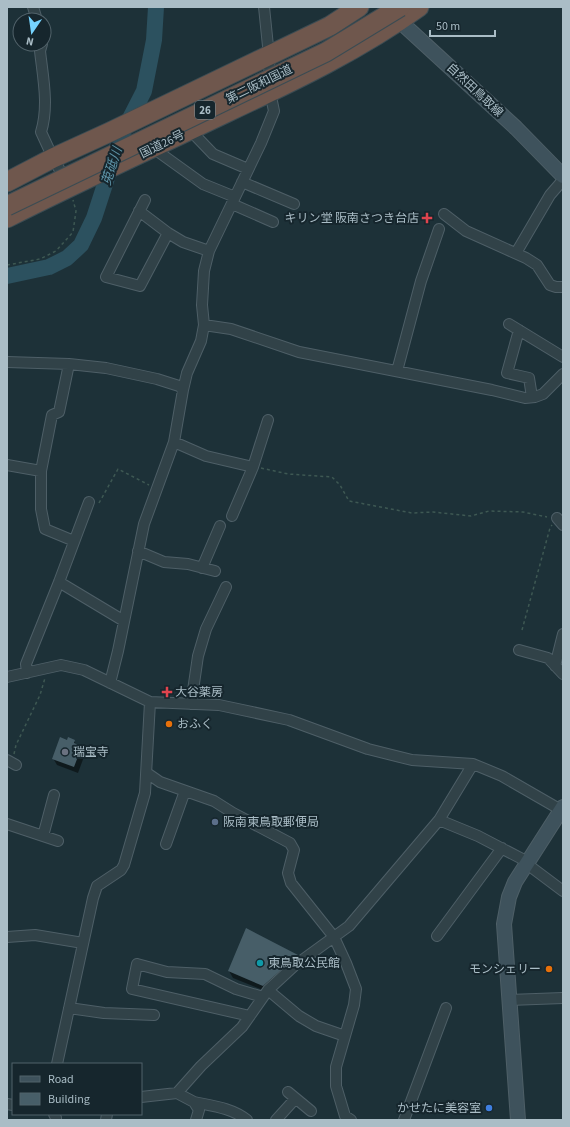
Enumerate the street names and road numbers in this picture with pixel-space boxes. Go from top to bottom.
street label: 自然田鳥取線 [443,60,507,121]
street label: 第二阪和国道 [223,61,295,108]
road number: 26 [195,101,215,119]
street label: 国道26号 [137,126,187,163]

